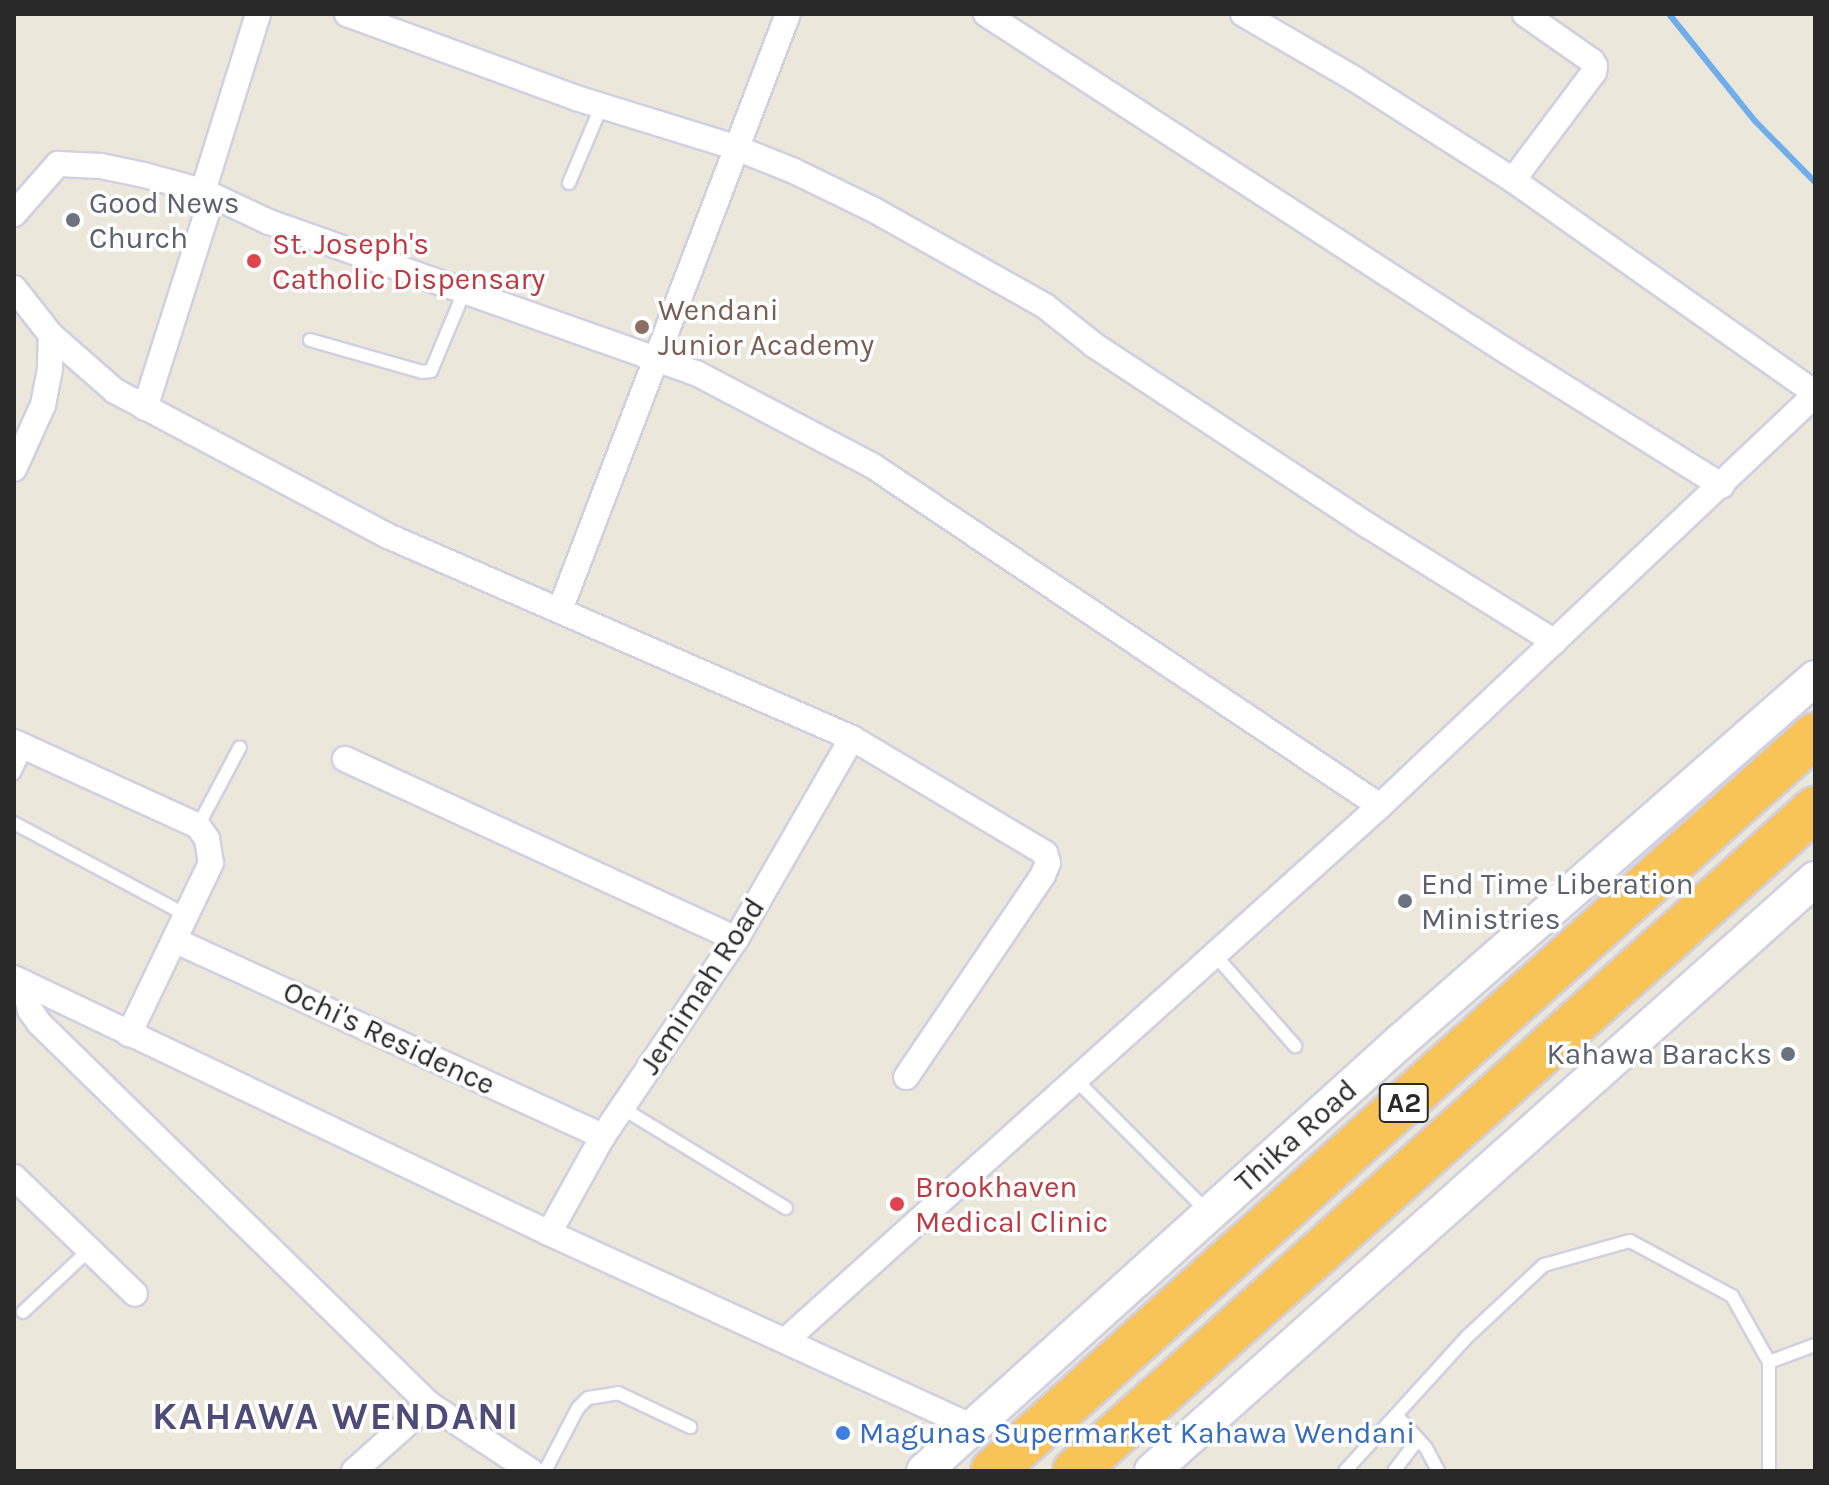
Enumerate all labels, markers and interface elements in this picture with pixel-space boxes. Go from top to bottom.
place label: Good News Church [89,185,239,256]
marker: Good News Church [64,211,82,229]
place label: St. Joseph's Catholic Dispensary [272,226,545,296]
marker: St. Joseph's Catholic Dispensary [243,250,265,272]
place label: Wendani Junior Academy [658,292,874,362]
marker: Wendani Junior Academy [633,318,651,336]
place label: End Time Liberation Ministries [1421,866,1694,936]
street label: Jemimah Road [632,891,772,1081]
marker: End Time Liberation Ministries [1396,892,1414,910]
street label: Ochi's Residence [277,973,501,1103]
place label: Kahawa Baracks [1547,1036,1772,1072]
marker: Kahawa Baracks [1779,1045,1797,1063]
street label: Thika Road [1228,1072,1364,1200]
road number: A2 [1378,1079,1430,1127]
place label: Brookhaven Medical Clinic [915,1169,1108,1240]
marker: Brookhaven Medical Clinic [886,1193,908,1215]
district label: KAHAWA WENDANI [152,1394,520,1440]
place label: Magunas Supermarket Kahawa Wendani [859,1415,1415,1451]
marker: Magunas Supermarket Kahawa Wendani [834,1424,852,1442]

